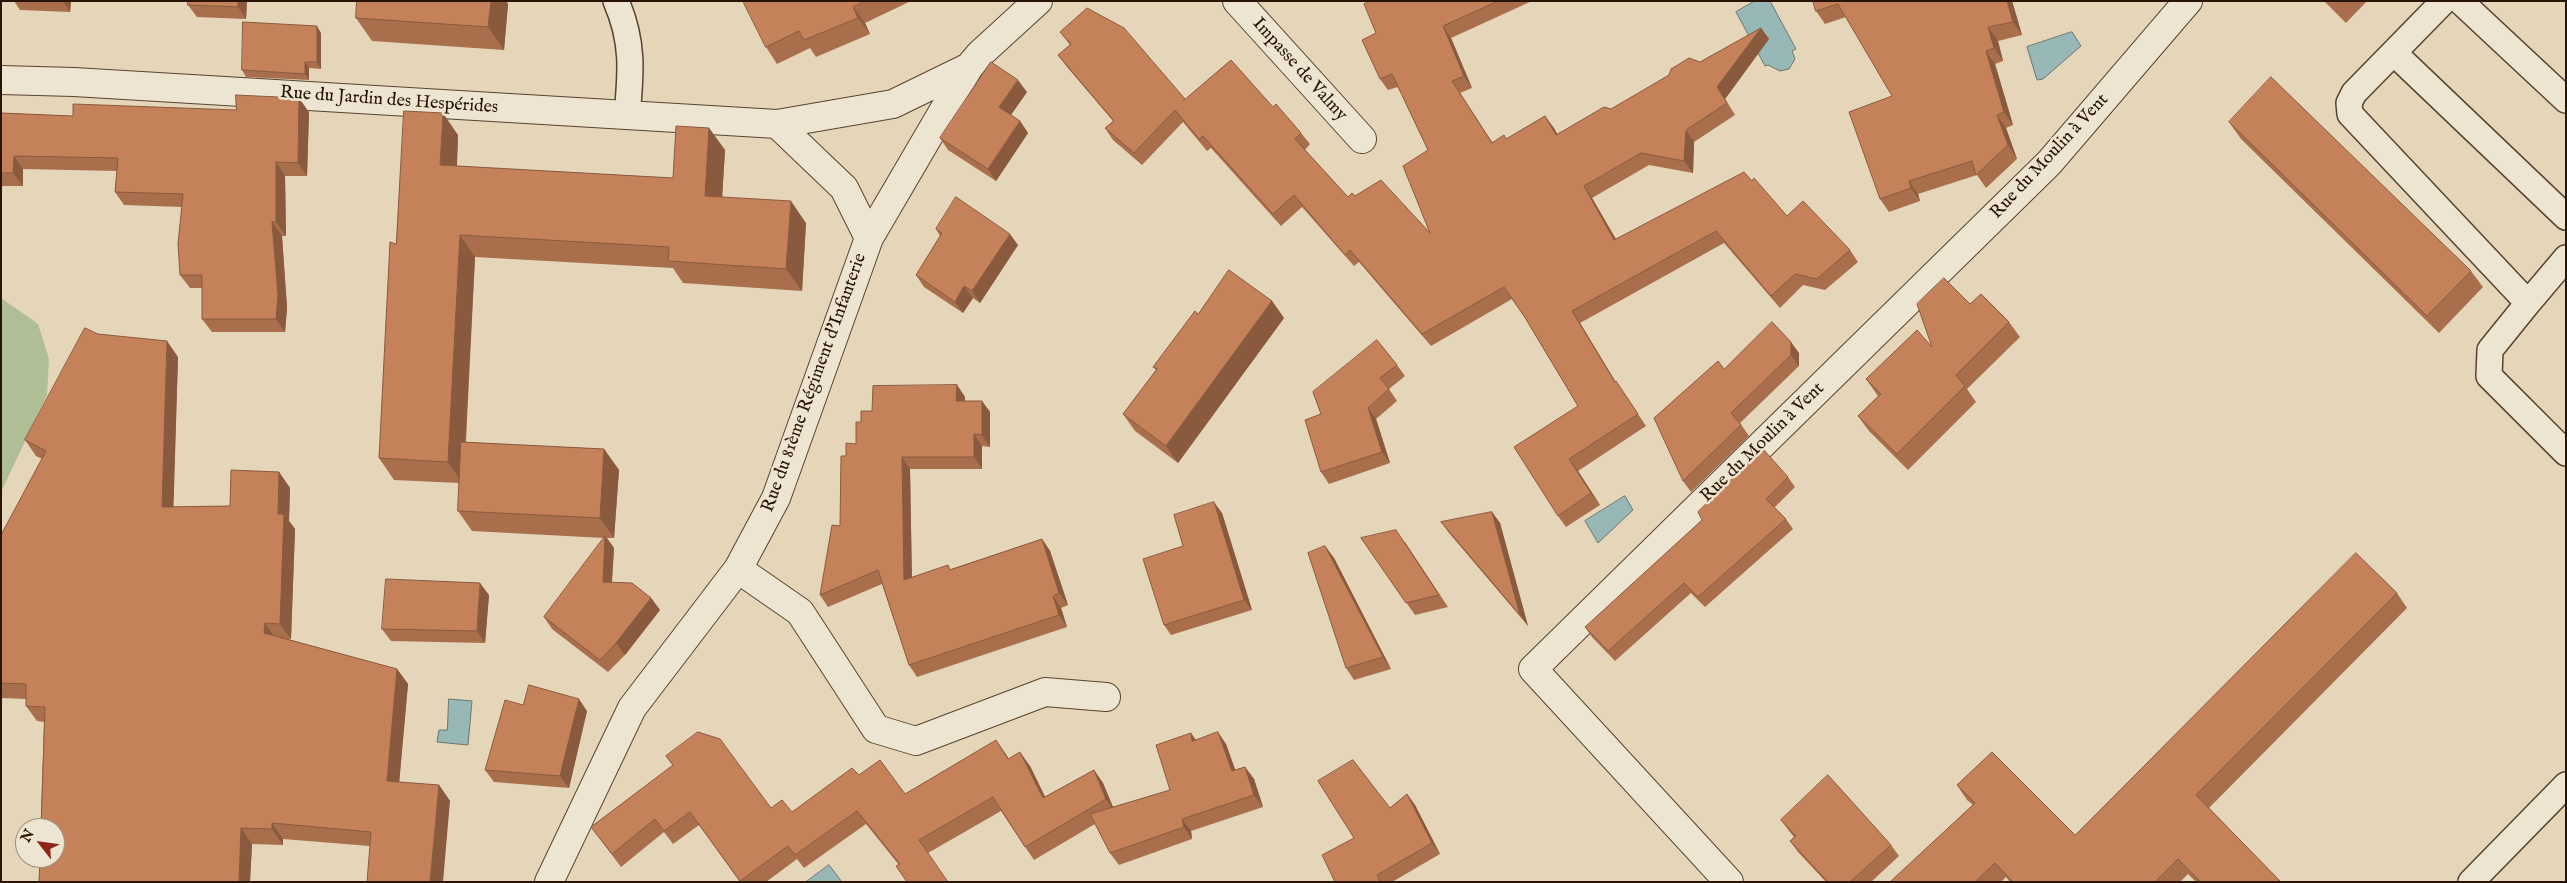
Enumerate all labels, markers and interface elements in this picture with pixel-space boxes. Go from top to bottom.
street label: Impasse de Valmy [1247,14,1351,126]
street label: Rue du Jardin des Hespérides [279,83,499,119]
street label: Rue du Moulin à Vent [1986,90,2114,224]
street label: Rue du 81ème Régiment d'Infanterie [758,251,872,515]
street label: Rue du Moulin à Vent [1697,378,1829,508]
north arrow [15,818,65,868]
text: N [17,826,39,846]

